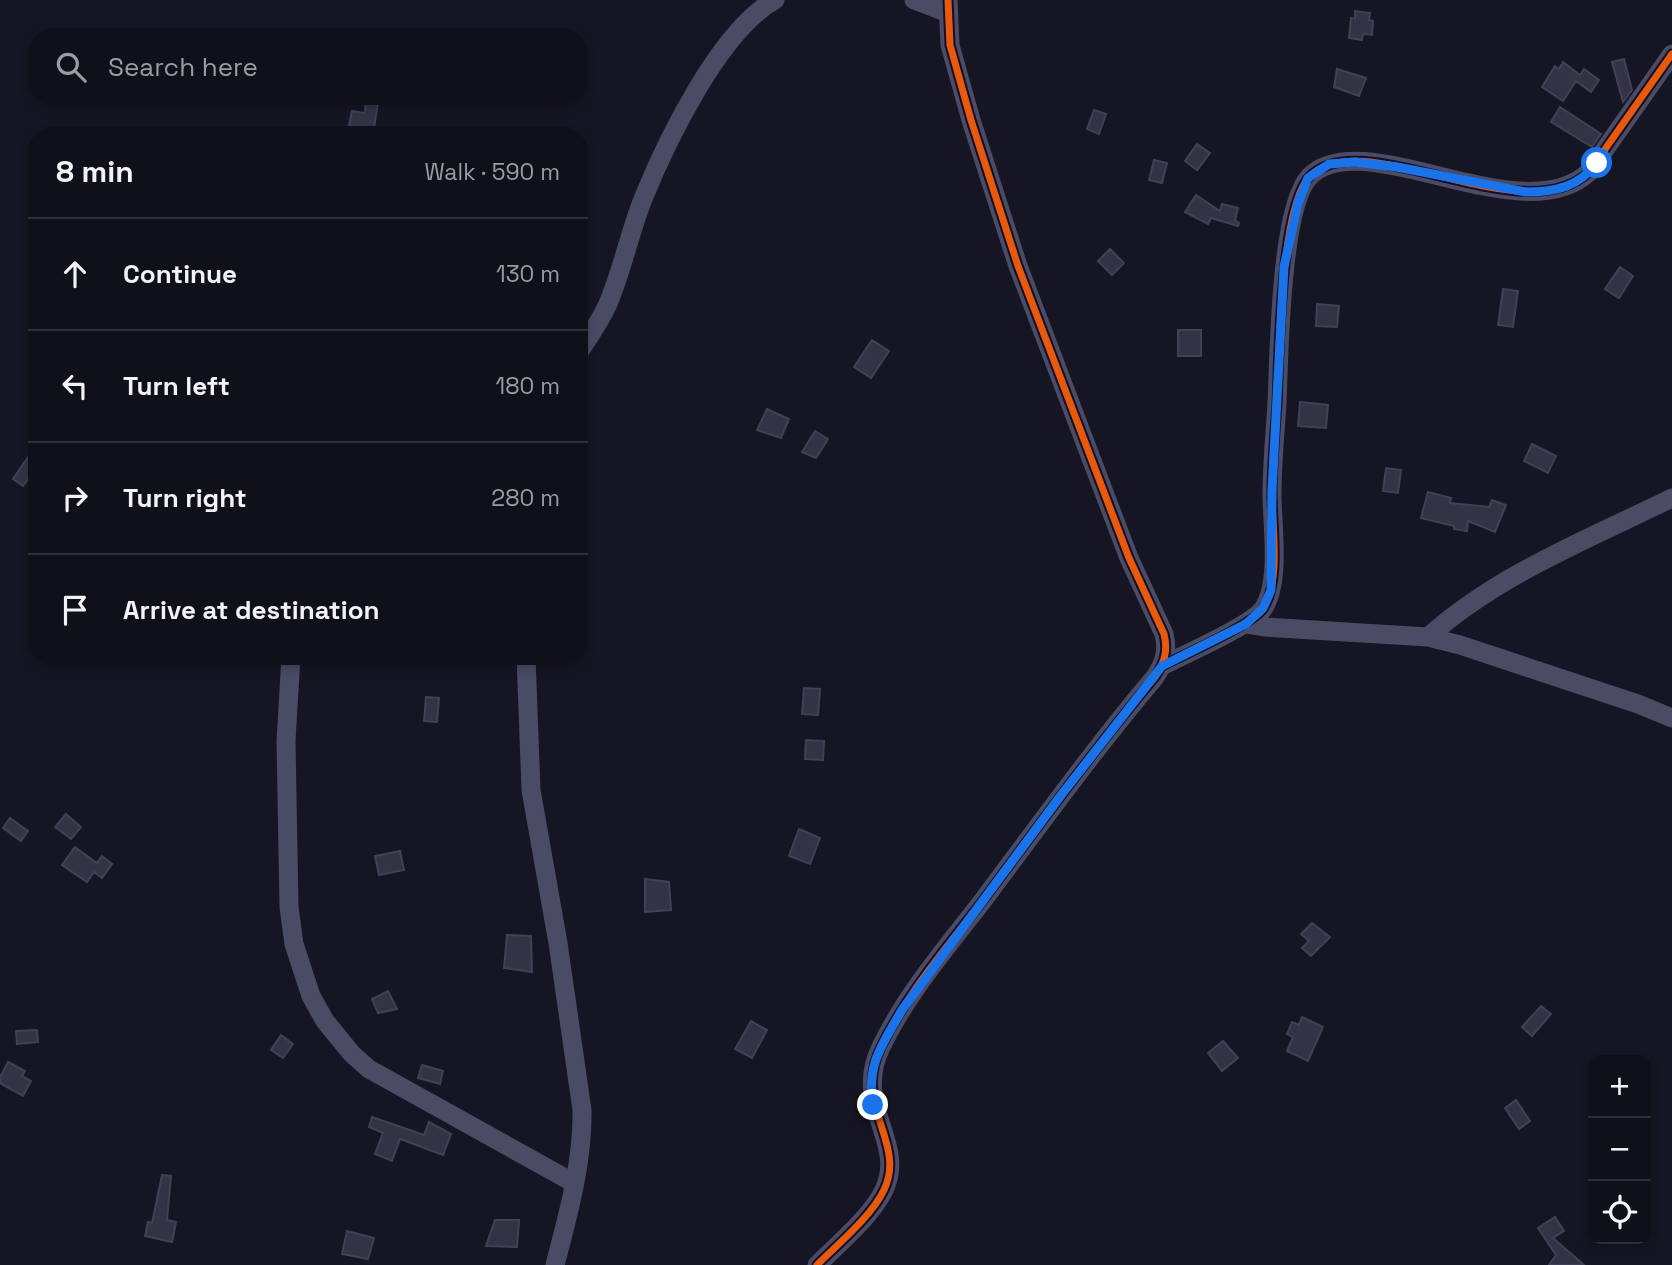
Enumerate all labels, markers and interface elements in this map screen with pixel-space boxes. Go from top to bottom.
search box [28,28,588,105]
icon: search [52,48,90,86]
text: Search here [108,50,258,84]
route start [1581,147,1612,178]
text: 8 min [56,152,134,191]
text: Walk · 590 m [424,157,560,187]
icon: ahead [56,255,94,293]
text: Continue [123,257,237,291]
text: 130 m [496,259,560,289]
icon: left [56,367,94,405]
text: Turn left [123,369,230,403]
text: 180 m [496,371,560,401]
icon: right [56,479,94,517]
text: Turn right [123,481,247,515]
text: 280 m [491,483,560,513]
icon: arrive [56,591,94,629]
text: Arrive at destination [123,593,380,627]
map controls [1588,1055,1651,1244]
button: + [1588,1055,1651,1118]
route end [857,1089,888,1120]
button: − [1588,1118,1651,1181]
button: locate [1588,1181,1651,1244]

